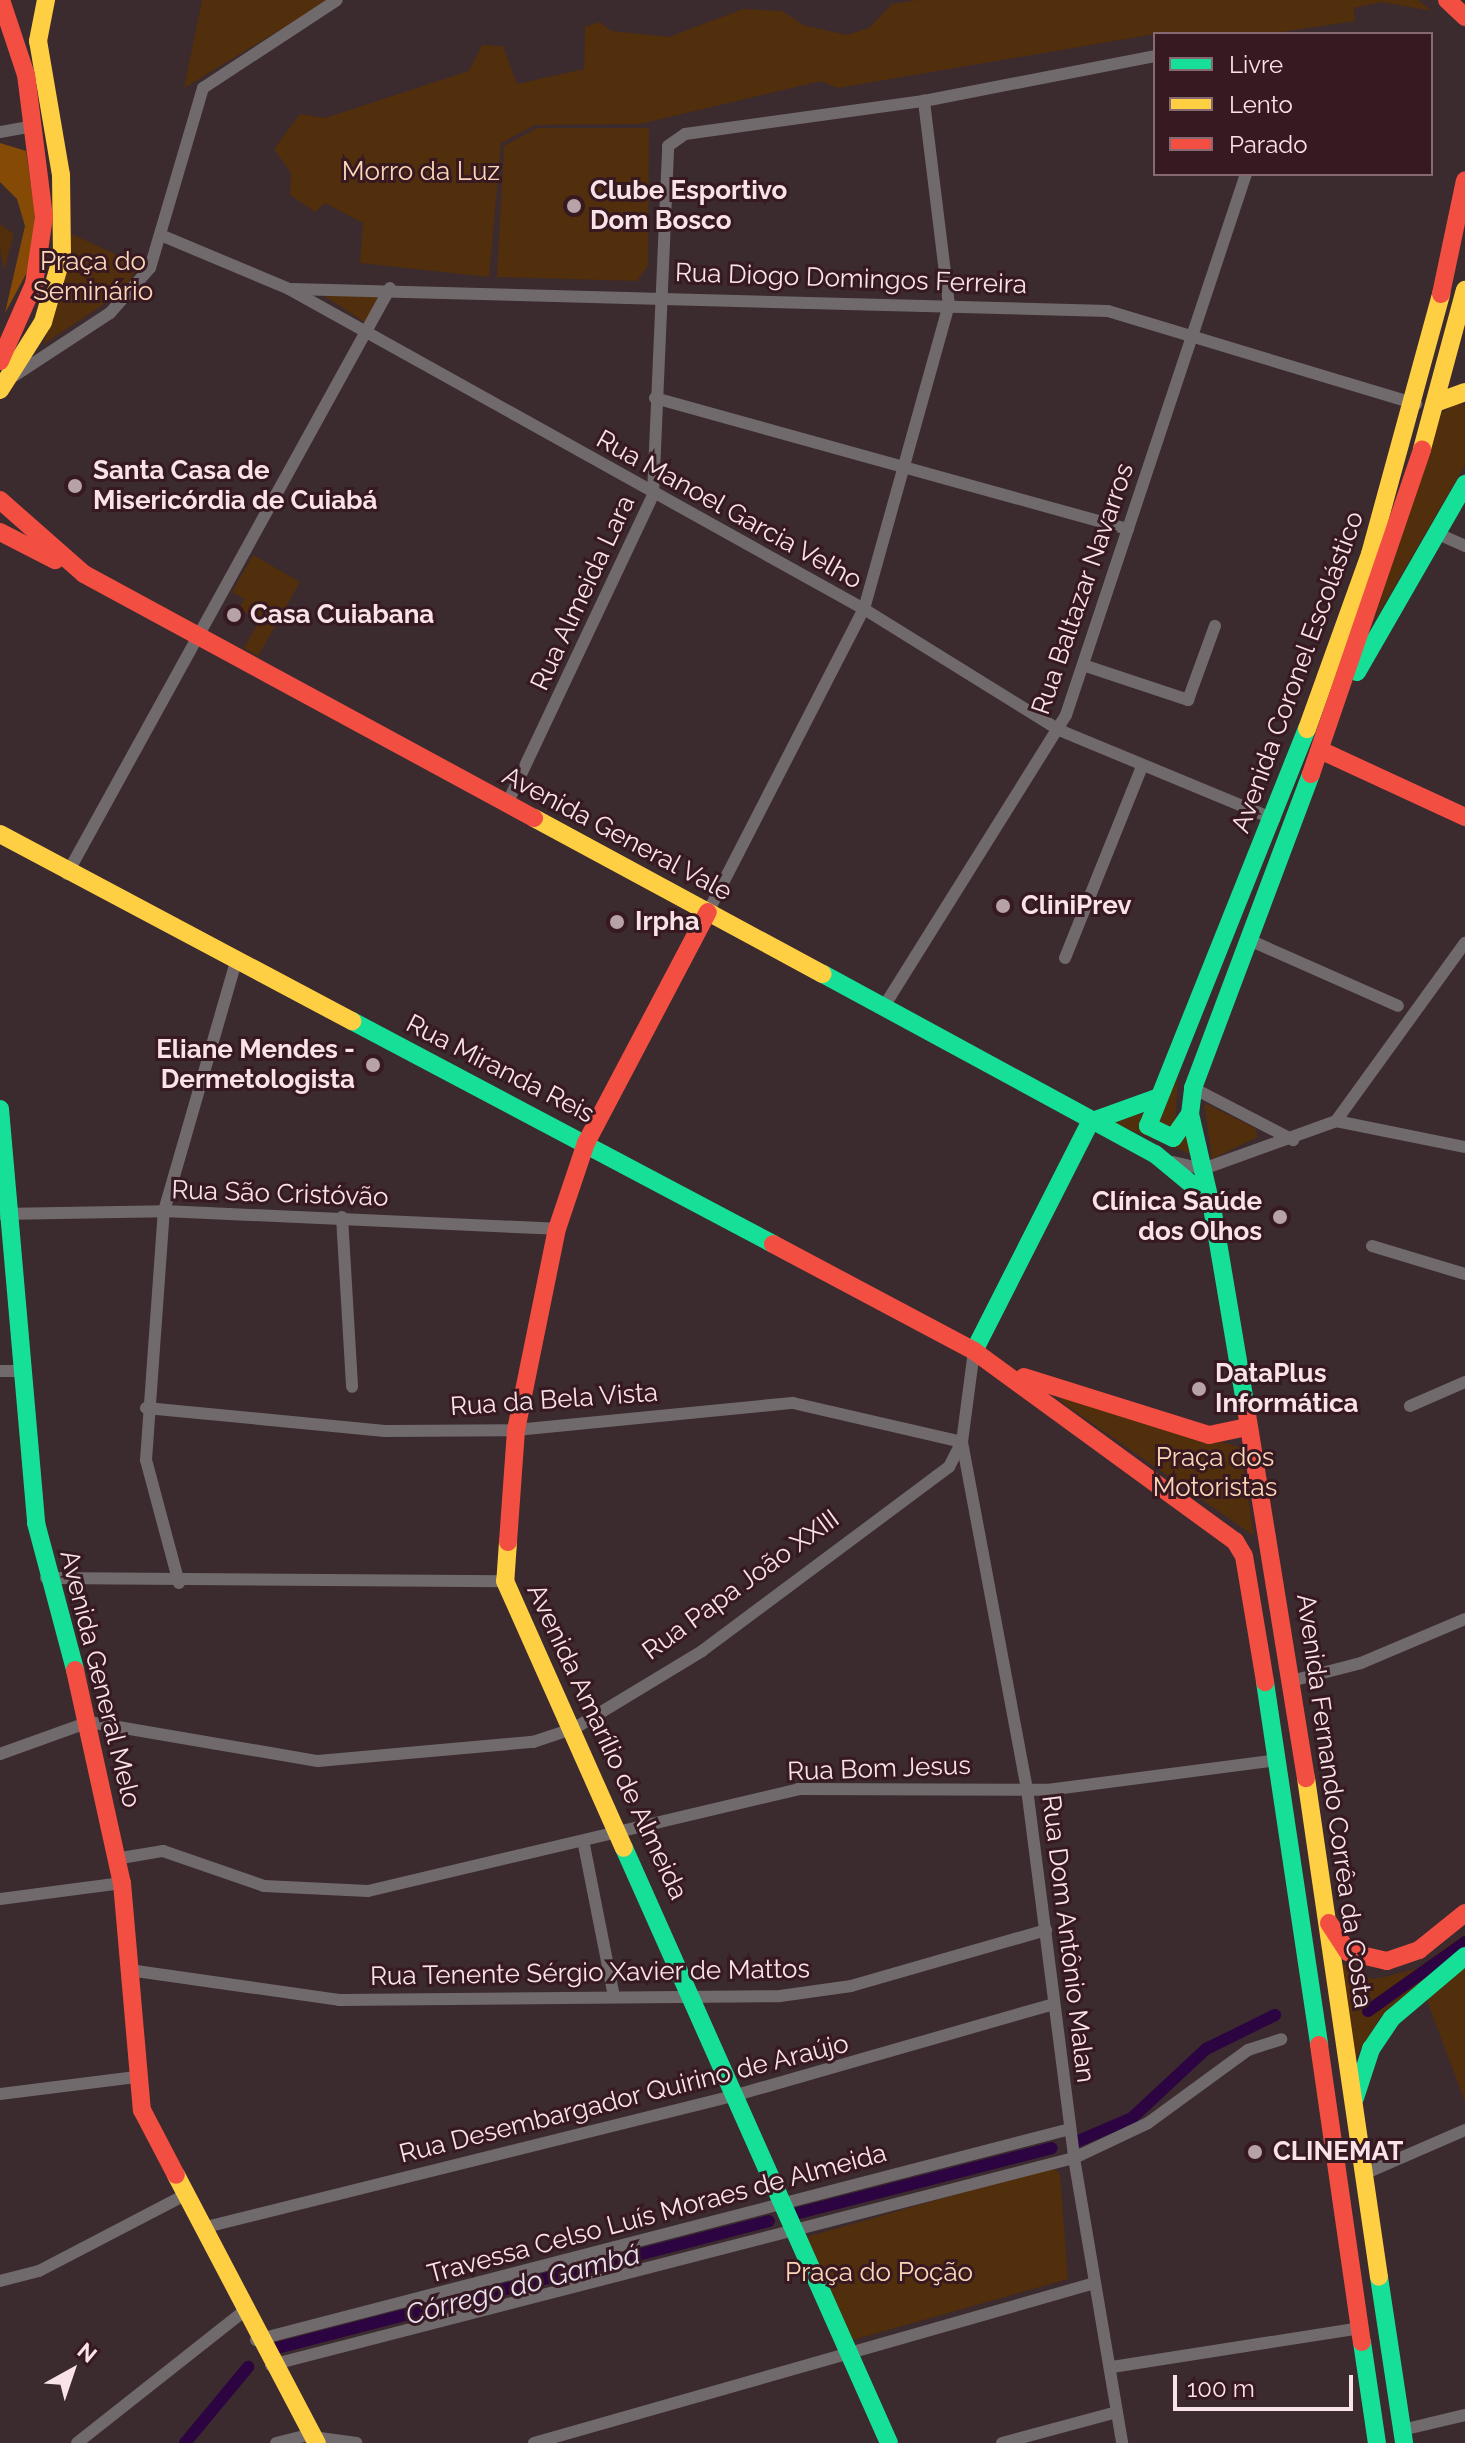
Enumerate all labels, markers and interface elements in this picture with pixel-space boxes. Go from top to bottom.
legend [1153,32,1433,176]
text: Livre [1229,50,1283,79]
text: Lento [1229,90,1293,119]
text: Parado [1229,130,1308,159]
park label: Morro da Luz [342,156,500,188]
place label: Clube Esportivo Dom Bosco [590,175,787,236]
marker: Clube Esportivo Dom Bosco [565,197,583,215]
park label: Praça do Seminário [33,246,153,308]
street label: Rua Diogo Domingos Ferreira [674,257,1028,301]
street label: Rua Manoel Garcia Velho [590,423,868,597]
place label: Santa Casa de Misericórdia de Cuiabá [93,455,377,516]
street label: Rua Baltazar Navarros [1025,459,1141,719]
marker: Santa Casa de Misericórdia de Cuiabá [64,475,86,497]
street label: Rua Almeida Lara [524,490,642,696]
street label: Avenida Coronel Escolástico [1225,507,1371,837]
place label: Casa Cuiabana [250,599,434,631]
marker: Casa Cuiabana [225,606,243,624]
street label: Avenida General Vale [496,760,738,908]
place label: CliniPrev [1021,890,1132,922]
marker: CliniPrev [992,895,1014,917]
place label: Irpha [635,906,700,938]
marker: Irpha [606,911,628,933]
street label: Rua Miranda Reis [401,1008,599,1130]
place label: Eliane Mendes - Dermetologista [156,1034,355,1096]
marker: Eliane Mendes - Dermetologista [362,1054,384,1076]
street label: Rua São Cristóvão [171,1175,389,1213]
place label: Clínica Saúde dos Olhos [1092,1186,1262,1248]
marker: Clínica Saúde dos Olhos [1269,1206,1291,1228]
place label: DataPlus Informática [1215,1358,1359,1420]
street label: Rua da Bela Vista [449,1377,659,1423]
marker: DataPlus Informática [1190,1380,1208,1398]
park label: Praça dos Motoristas [1153,1442,1277,1504]
street label: Rua Papa João XXIII [636,1503,846,1667]
street label: Avenida General Melo [53,1547,147,1811]
street label: Avenida Amarílio de Almeida [520,1578,694,1906]
street label: Avenida Fernando Corrêa da Costa [1289,1592,1379,2010]
street label: Rua Bom Jesus [786,1750,972,1788]
street label: Rua Dom Antônio Malan [1035,1793,1101,2085]
street label: Rua Tenente Sérgio Xavier de Mattos [369,1954,811,1992]
street label: Rua Desembargador Quirino de Araújo [395,2028,853,2170]
place label: CLINEMAT [1273,2136,1403,2168]
street label: Travessa Celso Luís Moraes de Almeida [424,2137,890,2291]
marker: CLINEMAT [1244,2141,1266,2163]
water label: Córrego do Gambá [402,2238,644,2332]
park label: Praça do Poção [785,2257,973,2289]
north arrow [32,2331,112,2411]
text: N [73,2337,102,2368]
scale bar [1177,2359,1357,2409]
text: 100 m [1187,2374,1255,2403]

